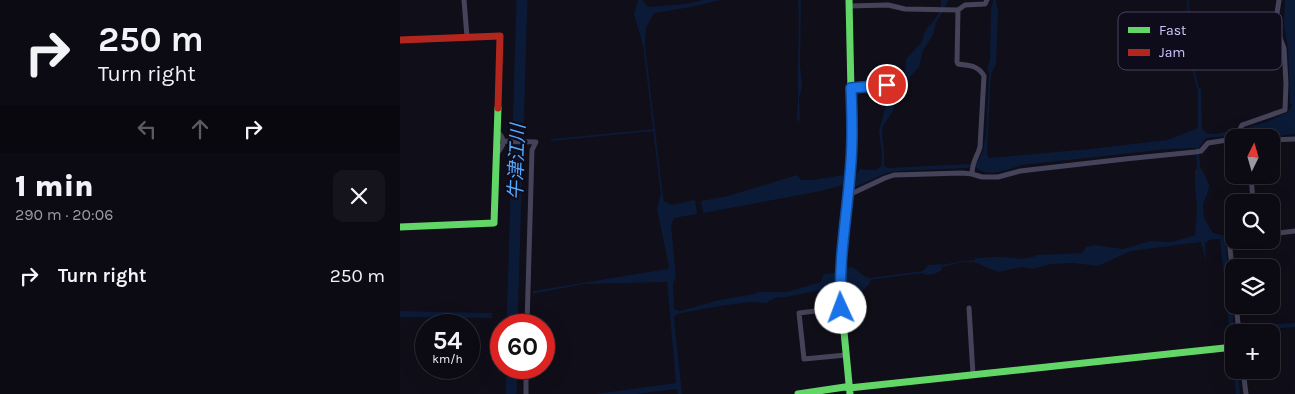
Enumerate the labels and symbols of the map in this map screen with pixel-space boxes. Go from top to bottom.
legend [1118,12,1282,70]
text: Fast [1159,22,1186,39]
text: Jam [1159,44,1185,61]
pin [866,64,908,106]
water label: 牛津江川 [505,122,529,200]
north arrow [1225,129,1280,184]
position arrow [814,281,866,333]
speed limit sign: 60 [490,314,555,379]

